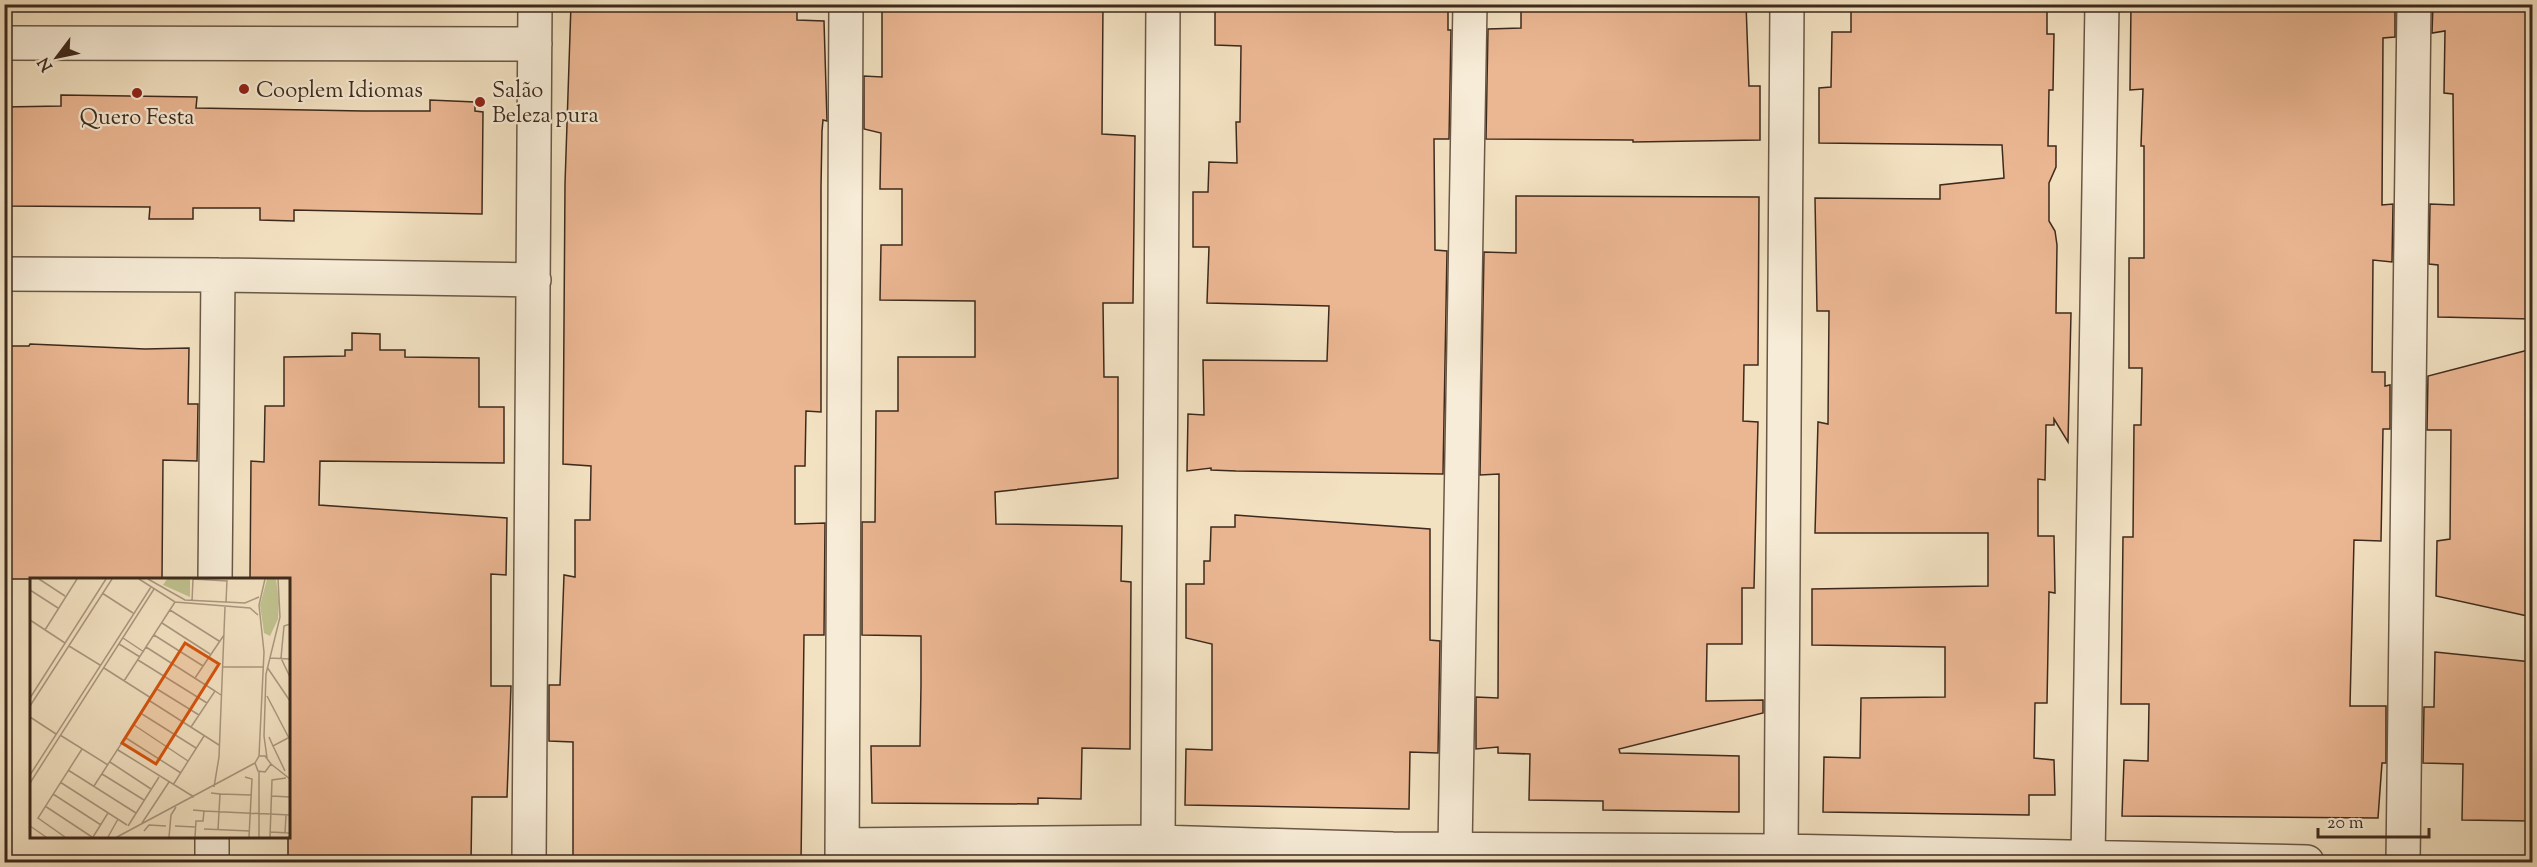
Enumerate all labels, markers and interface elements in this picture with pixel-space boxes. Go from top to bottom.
north arrow [27,27,87,87]
text: N [33,52,60,75]
place label: Cooplem Idiomas [256,76,423,108]
place label: Salão Beleza pura [492,76,599,133]
marker: Cooplem Idiomas [237,82,251,96]
marker: Quero Festa [130,86,144,100]
marker: Salão Beleza pura [473,95,487,109]
place label: Quero Festa [80,103,194,135]
inset map [30,578,290,837]
scale bar [2318,801,2429,839]
text: 20 m [2327,811,2364,837]

